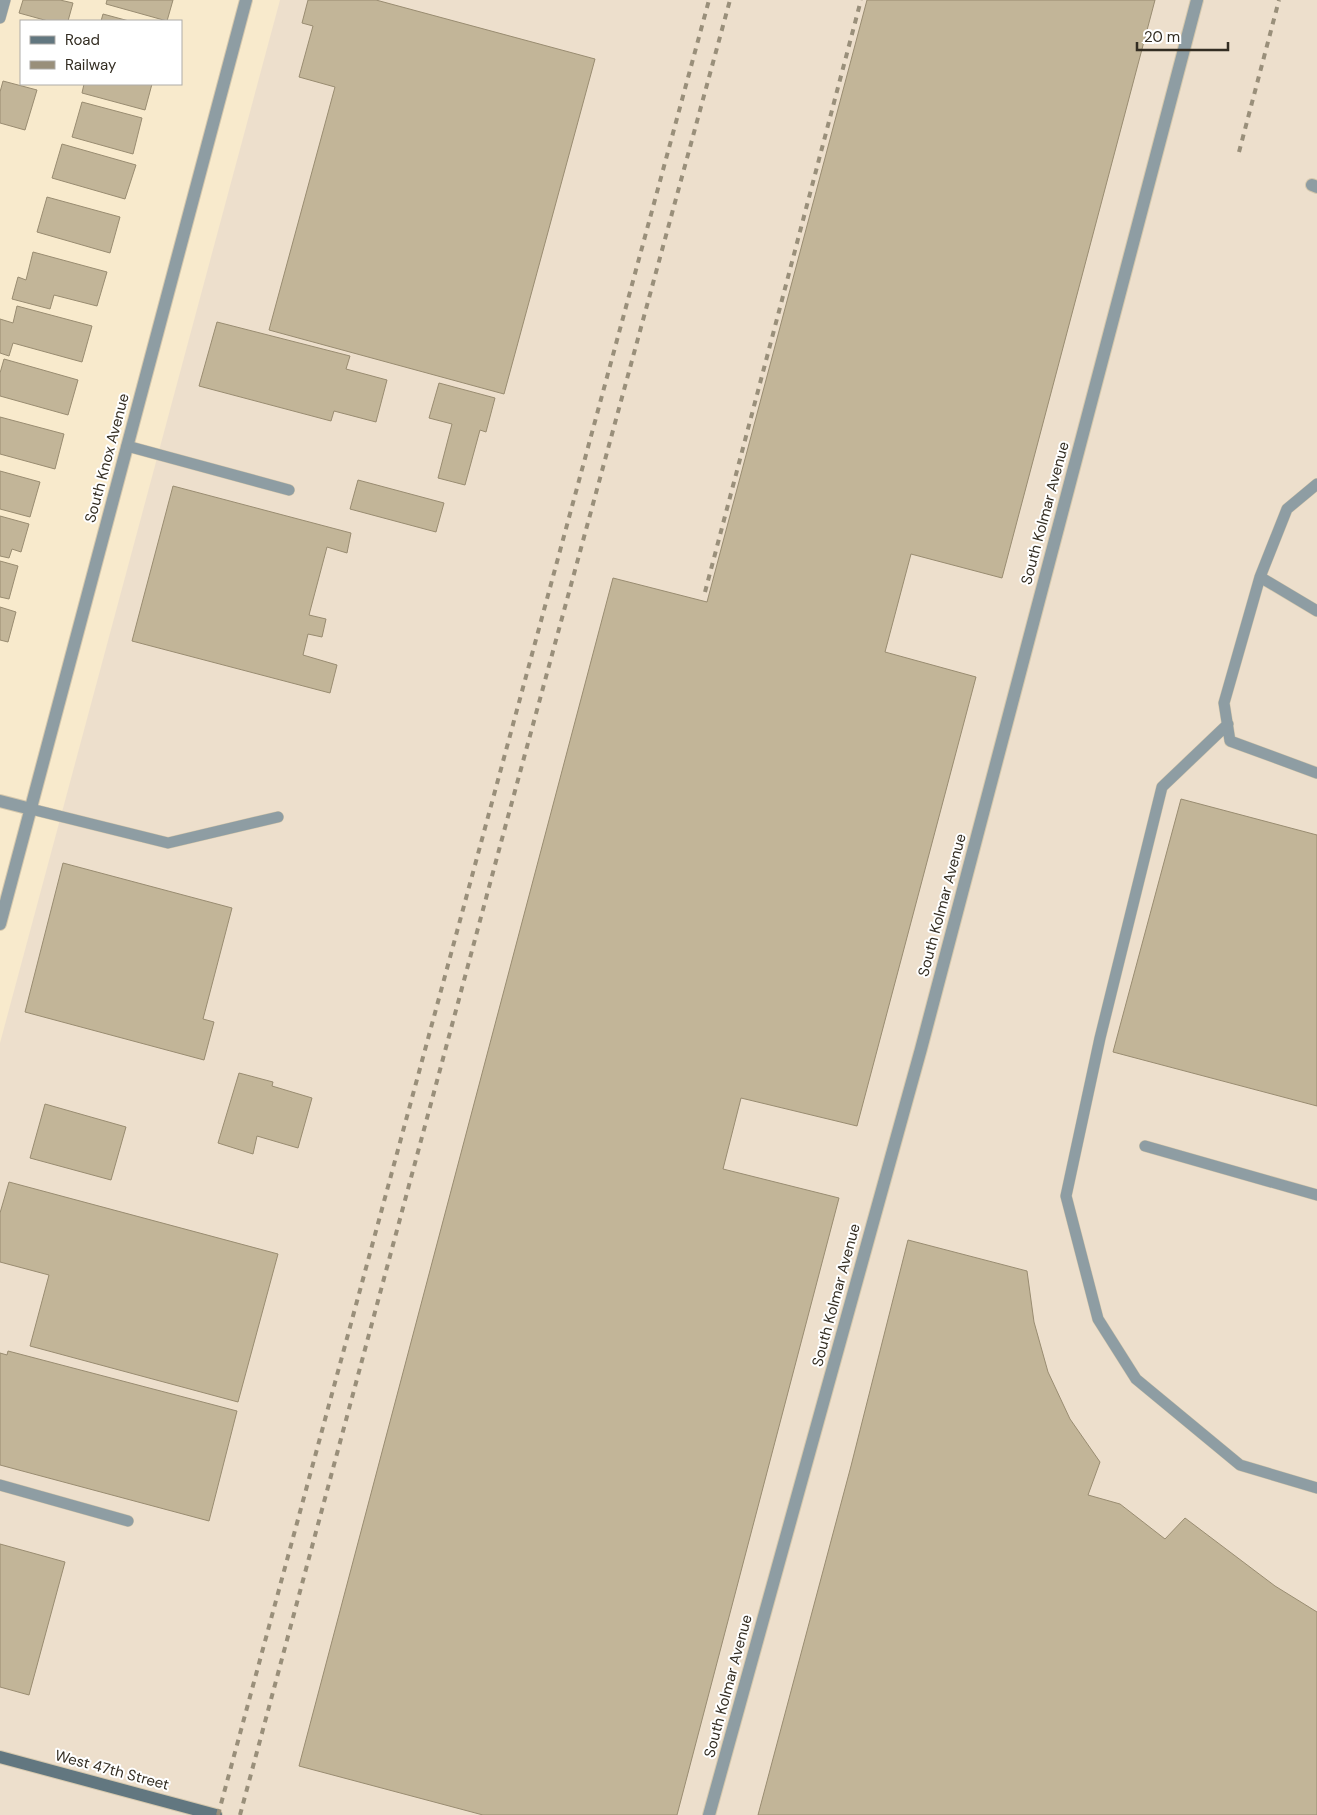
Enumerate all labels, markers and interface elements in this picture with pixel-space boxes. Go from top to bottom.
legend [20,20,182,85]
scale bar [1137,20,1228,52]
text: 20 m [1144,27,1180,47]
text: Road [65,30,100,50]
text: Railway [65,55,117,75]
street label: South Knox Avenue [80,391,134,525]
street label: South Kolmar Avenue [1016,439,1074,587]
street label: South Kolmar Avenue [913,831,971,979]
street label: South Kolmar Avenue [807,1221,865,1369]
street label: South Kolmar Avenue [699,1612,757,1760]
street label: West 47th Street [53,1745,171,1795]

